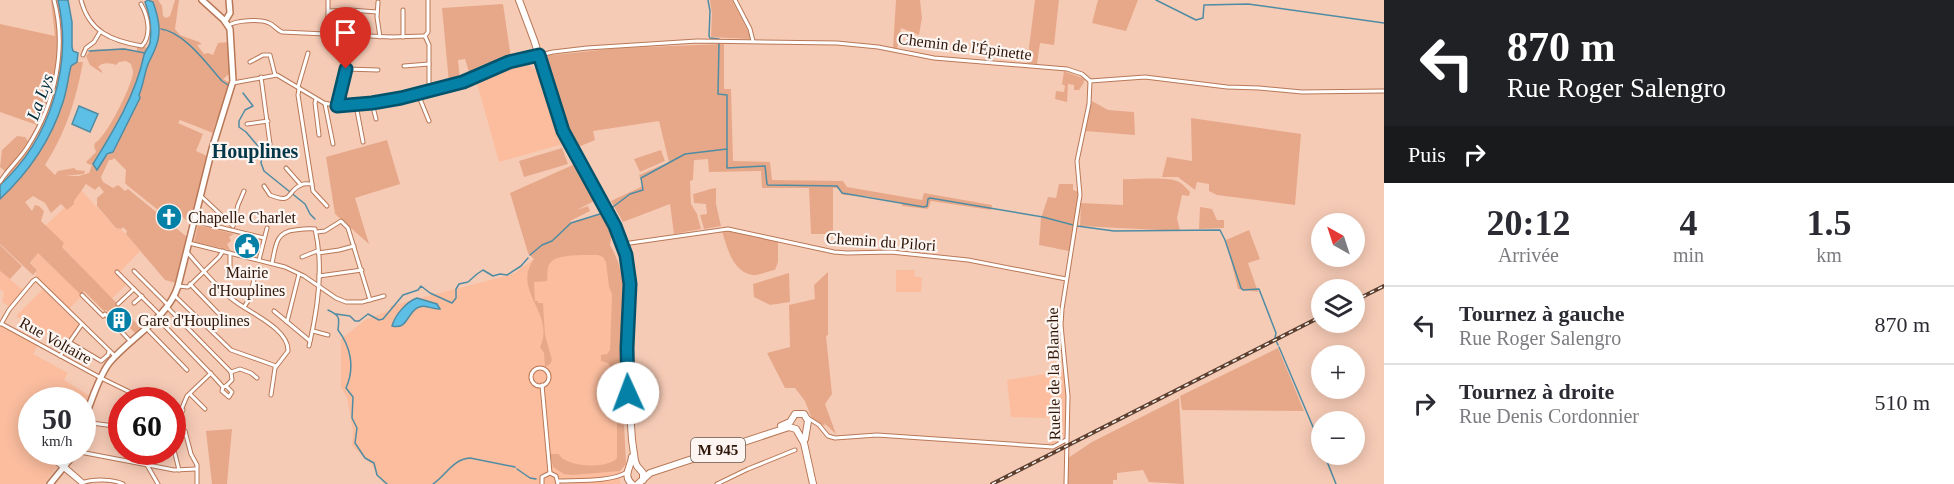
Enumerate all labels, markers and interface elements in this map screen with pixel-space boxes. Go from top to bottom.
pin [320,7,371,69]
icon: arrive [329,16,362,49]
icon: left [1408,24,1486,102]
text: 870 m [1507,24,1616,70]
street label: Chemin de l'Épinette [897,29,1033,64]
water label: La Lys [22,71,58,124]
text: Rue Roger Salengro [1507,73,1726,103]
icon: right [1458,138,1491,171]
district label: Houplines [212,140,299,163]
text: Puis [1408,142,1446,167]
church icon: Chapelle Charlet [154,202,184,232]
text: 20:12 [1486,203,1570,243]
text: 4 [1680,203,1698,243]
text: 1.5 [1807,203,1852,243]
place label: Chapelle Charlet [188,209,297,227]
north arrow [1311,213,1365,267]
map controls [1311,213,1365,465]
street label: Chemin du Pilori [825,229,937,254]
public building icon: Mairie d'Houplines [232,231,262,261]
text: Arrivée [1498,244,1559,266]
text: min [1673,244,1704,266]
text: km [1816,244,1842,266]
place label: Mairie d'Houplines [209,264,285,300]
button: layers [1311,279,1365,333]
text: Tournez à gauche [1459,301,1624,326]
building icon: Gare d'Houplines [104,305,134,335]
street label: Ruelle de la Blanche [1044,307,1063,441]
icon: left [1408,309,1441,342]
place label: Gare d'Houplines [138,312,250,330]
text: 870 m [1874,312,1930,337]
street label: Rue Voltaire [17,314,95,367]
text: Rue Roger Salengro [1459,327,1621,349]
button: + [1311,345,1365,399]
position arrow [596,361,660,425]
text: Tournez à droite [1459,379,1614,404]
speed limit sign: 60 [108,387,186,465]
icon: right [1408,387,1441,420]
text: 510 m [1874,390,1930,415]
text: 50 [42,402,72,435]
text: Rue Denis Cordonnier [1459,405,1639,427]
button: − [1311,411,1365,465]
text: km/h [42,433,72,449]
road number: M 945 [691,438,745,462]

